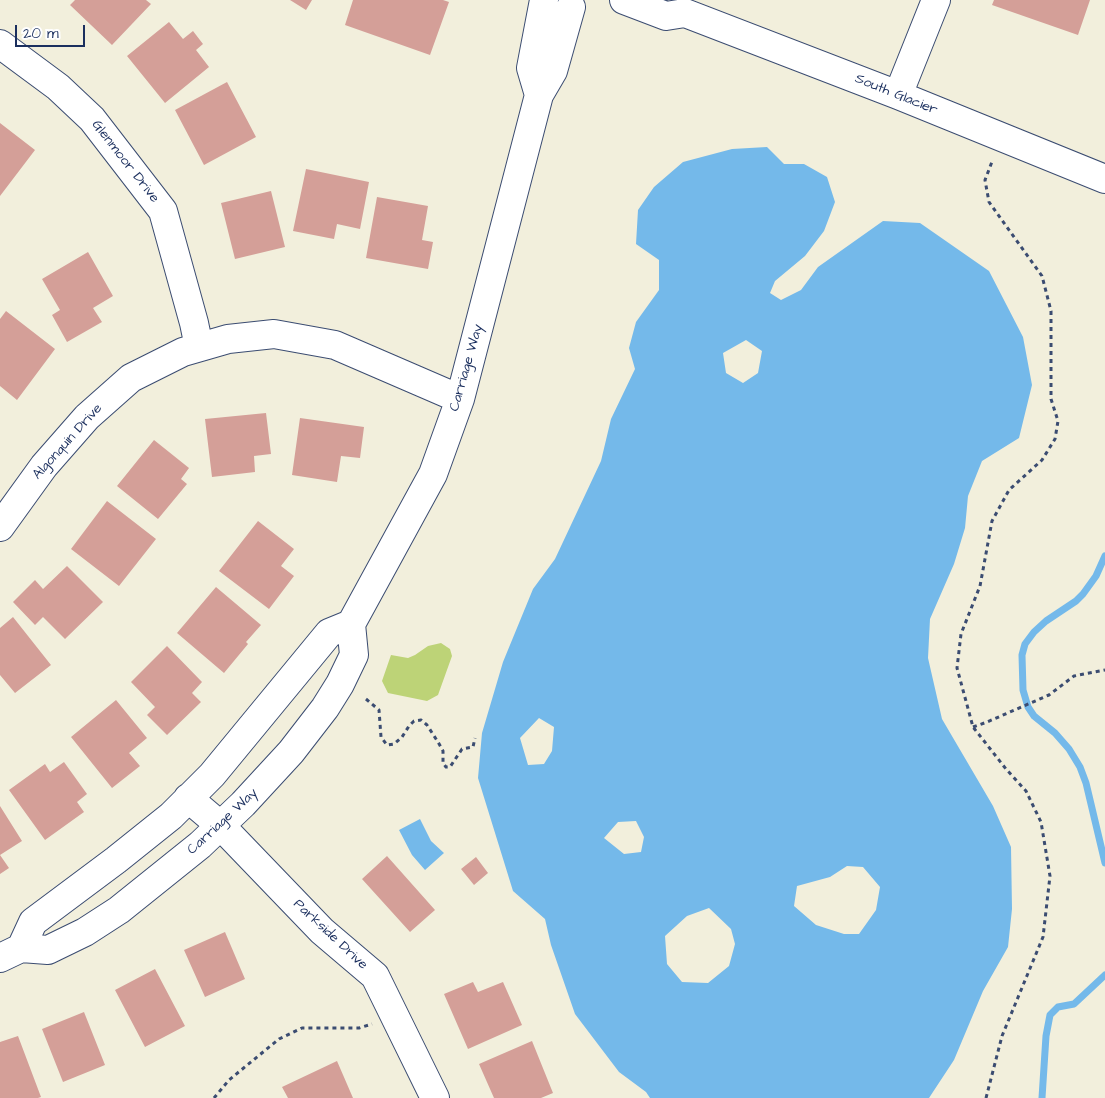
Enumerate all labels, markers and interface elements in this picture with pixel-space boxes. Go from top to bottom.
scale bar [18,15,88,47]
text: 20 m [23,23,59,44]
street label: South Glacier [852,71,940,119]
street label: Glenmoor Drive [88,117,162,207]
street label: Carriage Way [447,322,487,414]
street label: Algonquin Drive [30,401,106,483]
street label: Carriage Way [184,785,262,859]
street label: Parkside Drive [289,896,371,974]

